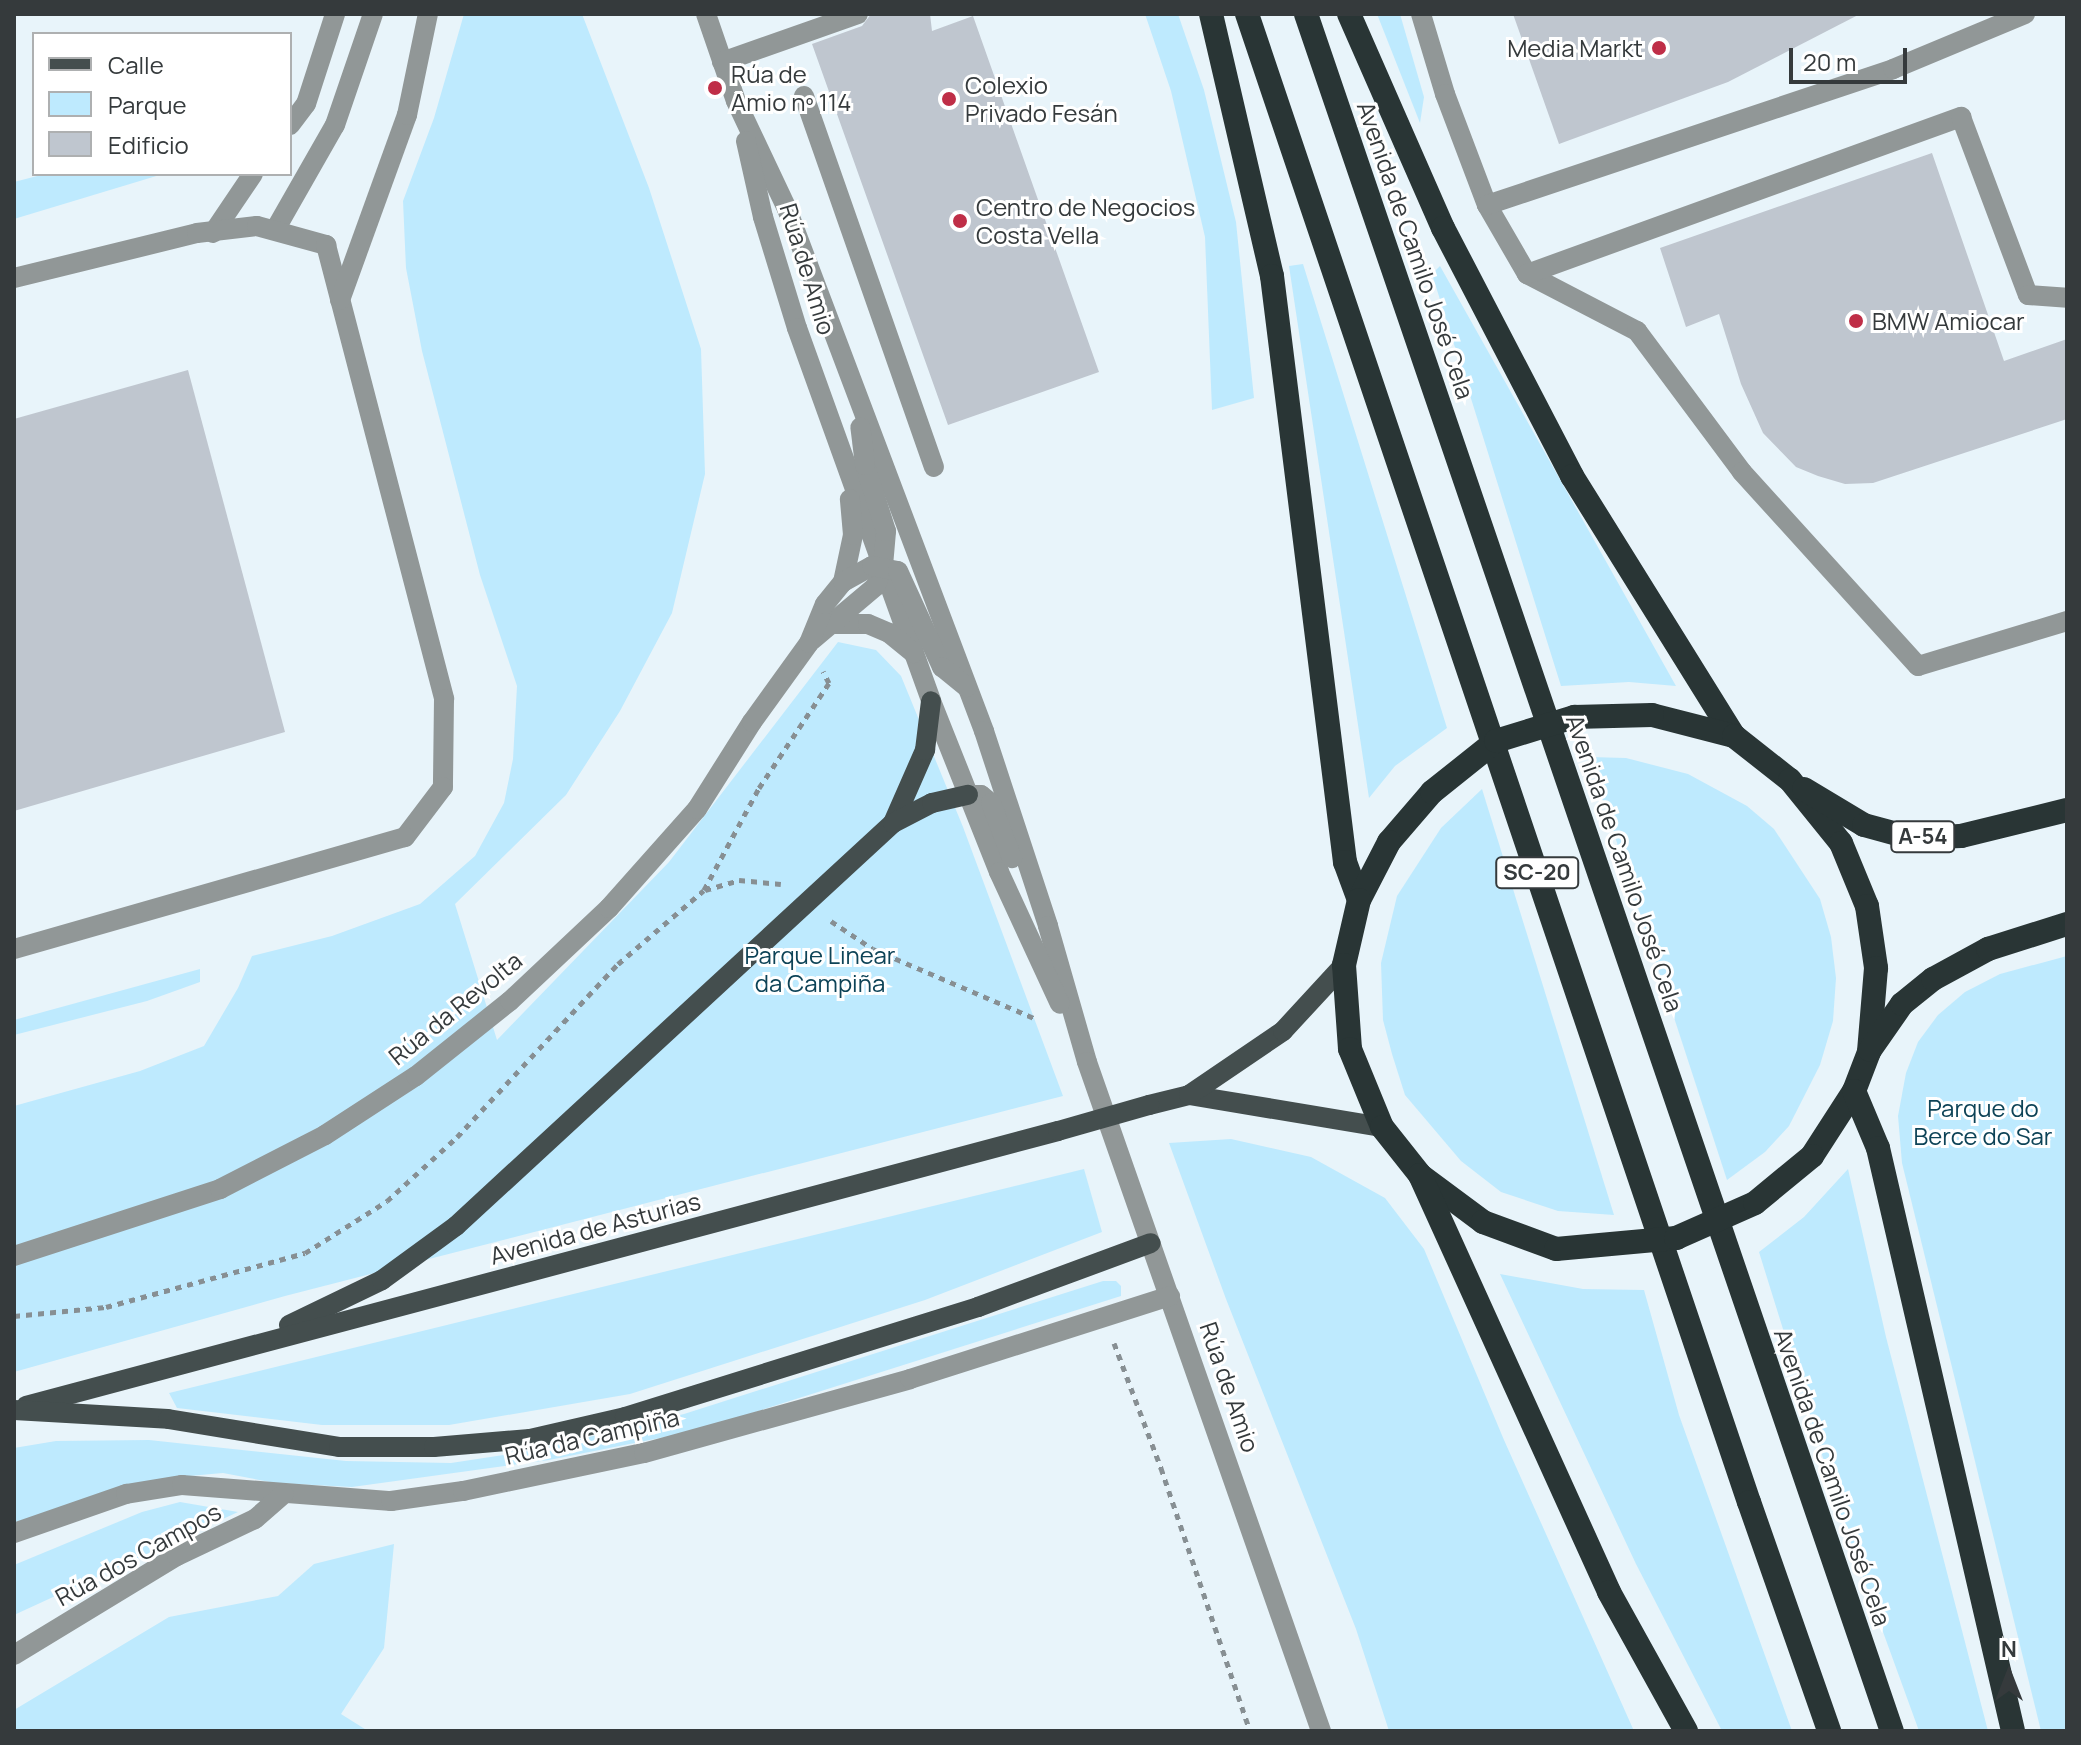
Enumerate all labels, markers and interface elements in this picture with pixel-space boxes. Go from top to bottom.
legend [32,32,292,176]
scale bar [1793,32,1911,82]
place label: Media Markt [1507,34,1643,62]
marker: Media Markt [1650,39,1668,57]
text: 20 m [1803,45,1856,78]
text: Calle [108,48,164,81]
place label: Rúa de Amio nº 114 [731,60,851,116]
place label: Colexio Privado Fesán [965,71,1118,127]
marker: Rúa de Amio nº 114 [706,79,724,97]
text: Parque [108,88,186,121]
marker: Colexio Privado Fesán [940,90,958,108]
street label: Avenida de Camilo José Cela [1351,97,1481,403]
text: Edificio [108,128,189,161]
place label: Centro de Negocios Costa Vella [976,193,1195,249]
street label: Rúa de Amio [774,200,842,338]
marker: Centro de Negocios Costa Vella [951,212,969,230]
place label: BMW Amiocar [1872,307,2025,335]
marker: BMW Amiocar [1847,312,1865,330]
street label: Avenida de Camilo José Cela [1560,710,1690,1016]
road number: A-54 [1889,819,1957,855]
road number: SC-20 [1495,855,1579,891]
park label: Parque Linear da Campiña [744,941,896,997]
street label: Rúa da Revolta [383,946,527,1070]
park label: Parque do Berce do Sar [1914,1094,2052,1150]
street label: Avenida de Asturias [487,1186,703,1270]
street label: Rúa de Amio [1194,1318,1266,1456]
street label: Avenida de Camilo José Cela [1768,1324,1898,1630]
street label: Rúa da Campiña [502,1402,682,1470]
street label: Rúa dos Campos [50,1497,226,1611]
north arrow [1969,1633,2049,1713]
text: N [2001,1634,2017,1664]

